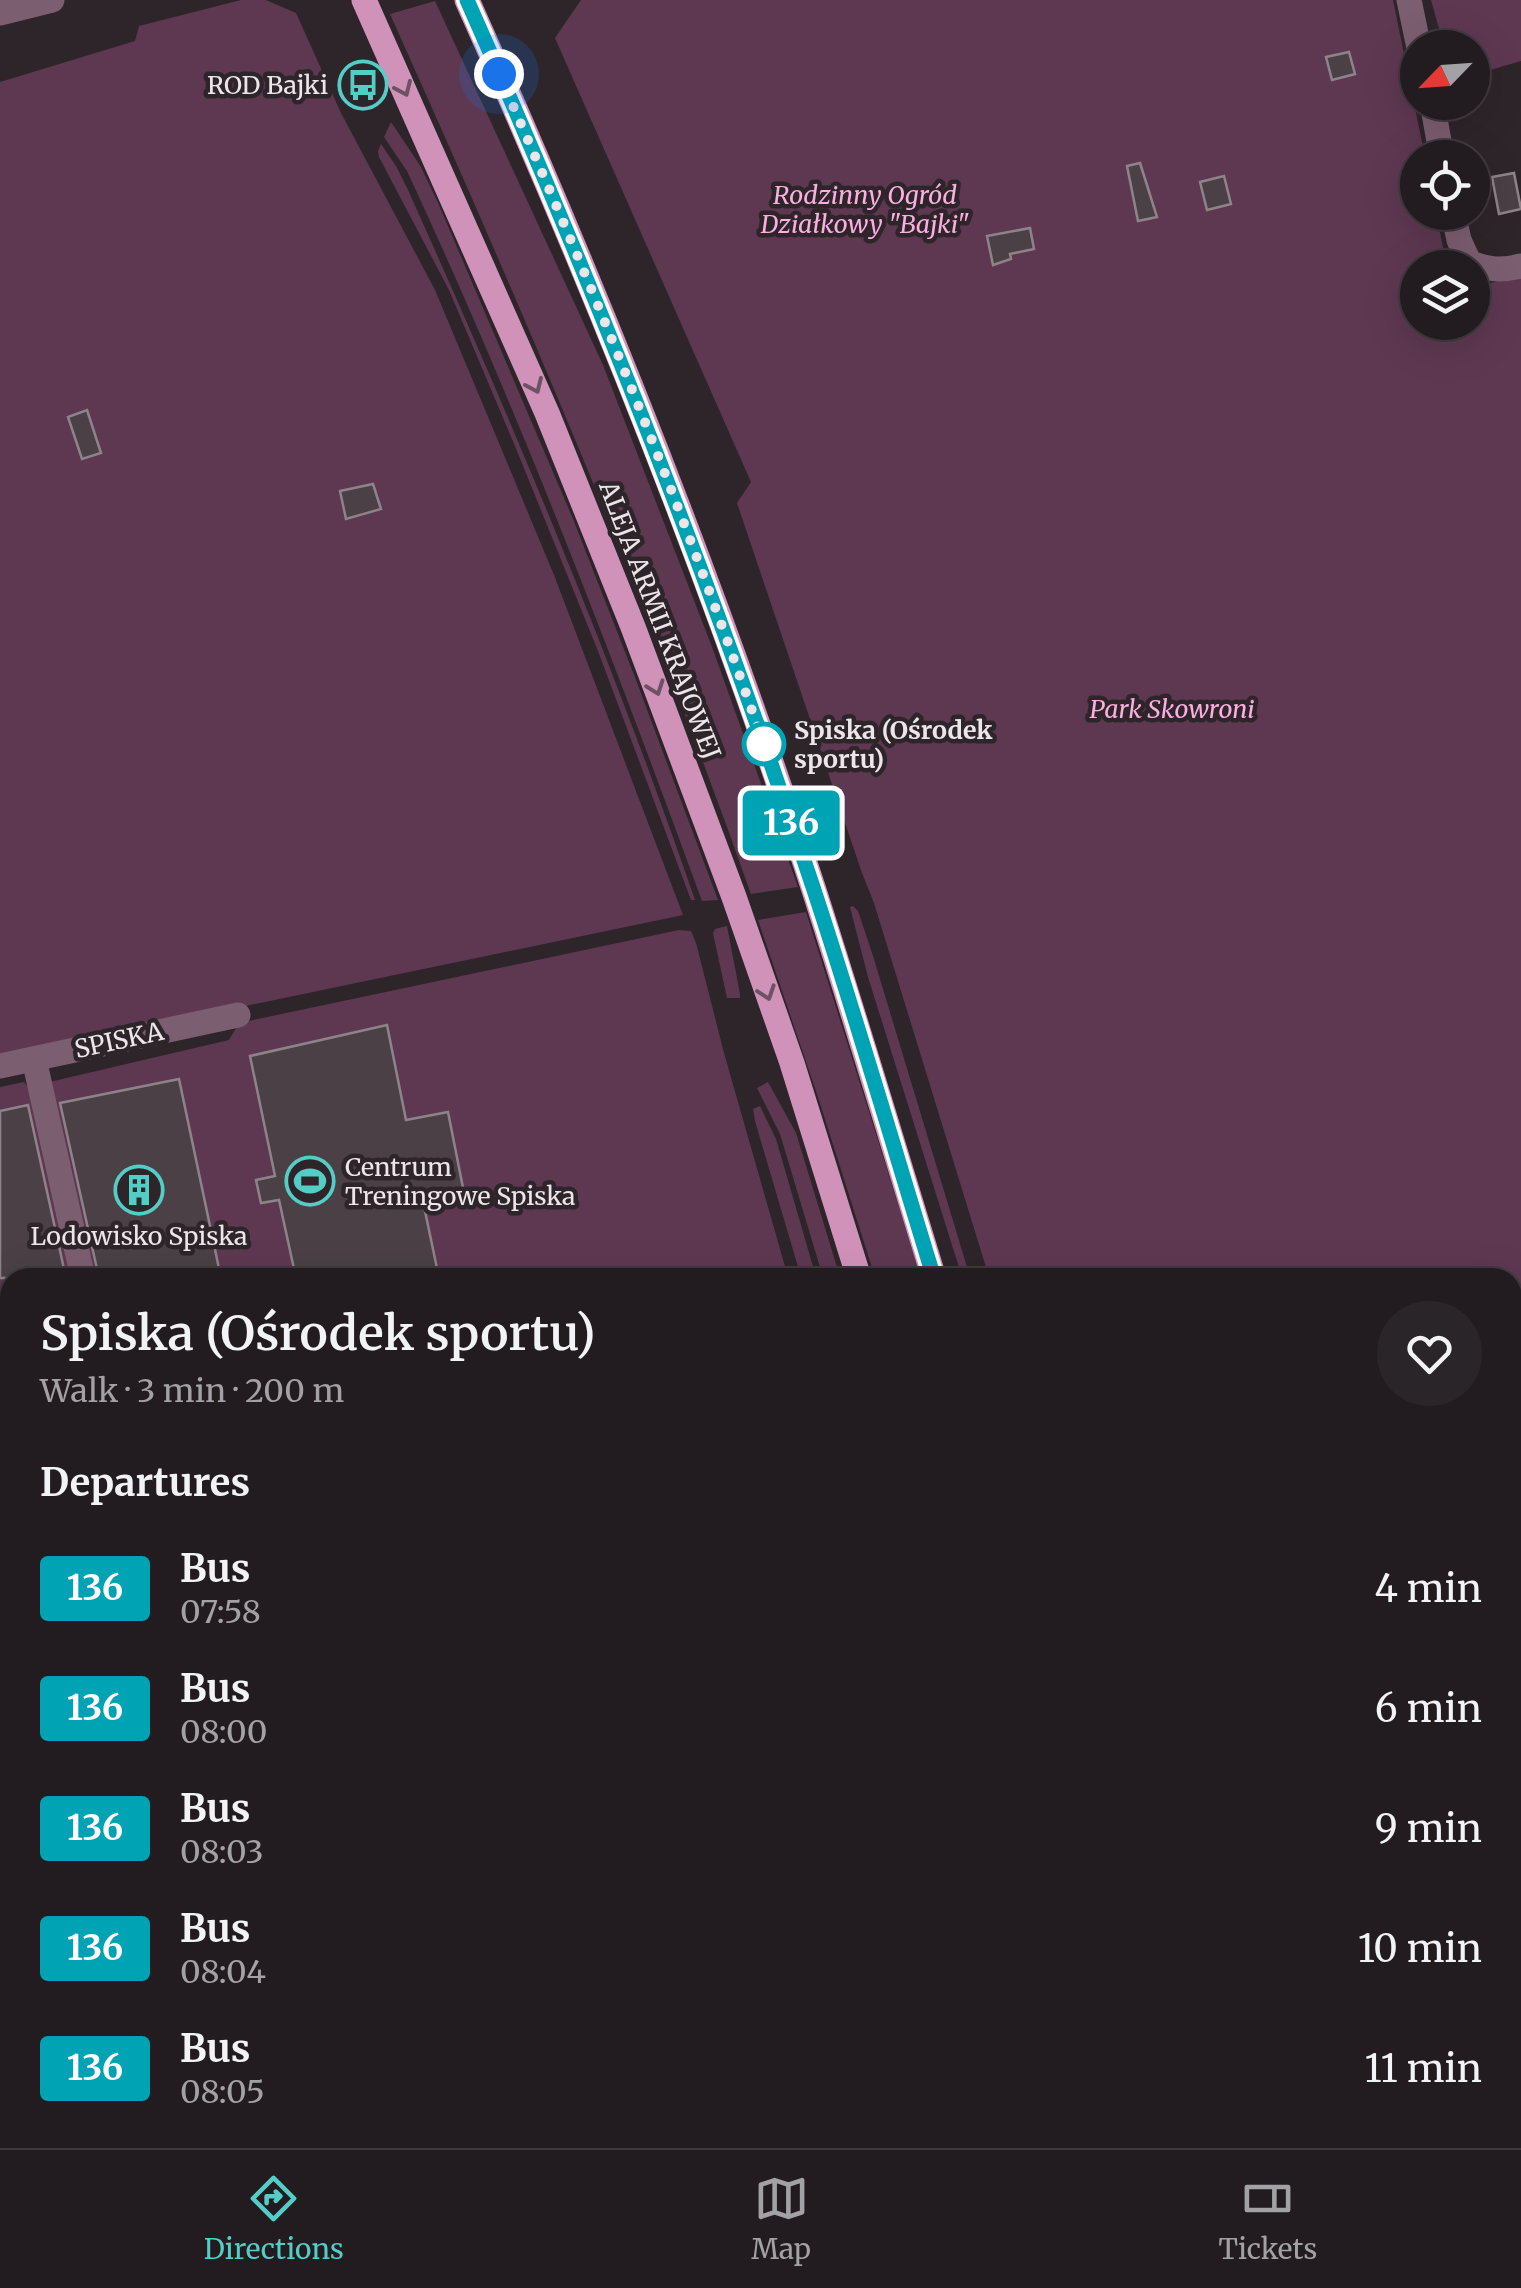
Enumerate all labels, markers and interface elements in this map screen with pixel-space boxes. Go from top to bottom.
north arrow [1400,30,1490,120]
map controls [1400,30,1490,340]
your location [474,49,524,99]
bus stop icon: ROD Bajki [337,59,389,111]
place label: ROD Bajki [207,69,328,101]
one-way arrow [392,79,412,97]
button: locate [1400,140,1490,230]
park label: Rodzinny Ogród Działkowy "Bajki" [760,179,970,240]
button: layers [1400,250,1490,340]
one-way arrow [523,376,543,394]
street label: ALEJA ARMII KRAJOWEJ [592,475,728,764]
one-way arrow [644,678,664,696]
park label: Park Skowroni [1089,693,1255,725]
place label: Spiska (Ośrodek sportu) [794,714,993,775]
marker: Spiska (Ośrodek sportu) [743,723,785,765]
line badge: 136 [734,790,848,856]
text: 136 [763,801,819,845]
one-way arrow [756,984,776,1001]
street label: SPISKA [72,1015,167,1065]
place label: Centrum Treningowe Spiska [345,1151,575,1212]
sports icon: Centrum Treningowe Spiska [284,1155,336,1207]
building icon: Lodowisko Spiska [113,1164,165,1216]
place label: Lodowisko Spiska [31,1220,247,1252]
button: heart [1377,1301,1482,1406]
text: Spiska (Ośrodek sportu) [40,1303,596,1363]
text: Walk · 3 min · 200 m [40,1371,344,1411]
text: Departures [40,1459,250,1506]
text: Bus [180,1545,250,1592]
text: 4 min [1374,1565,1482,1612]
text: 136 [67,1566,123,1610]
text: 07:58 [180,1592,261,1632]
text: Bus [180,1665,250,1712]
text: 6 min [1375,1685,1482,1732]
text: 136 [67,1686,123,1730]
text: 08:00 [180,1712,268,1752]
text: Bus [180,1785,250,1832]
text: 9 min [1375,1805,1482,1852]
text: 136 [67,1806,123,1850]
text: 08:03 [180,1832,263,1872]
text: Bus [180,1905,250,1952]
text: 10 min [1358,1925,1482,1972]
text: 136 [67,1926,123,1970]
text: 08:04 [180,1952,266,1992]
text: Bus [180,2025,250,2072]
text: 11 min [1365,2045,1482,2092]
text: 136 [67,2046,123,2090]
text: 08:05 [180,2072,265,2112]
tab: Directions [204,2171,344,2267]
tab: Map [751,2171,811,2267]
tab: Tickets [1218,2171,1317,2267]

